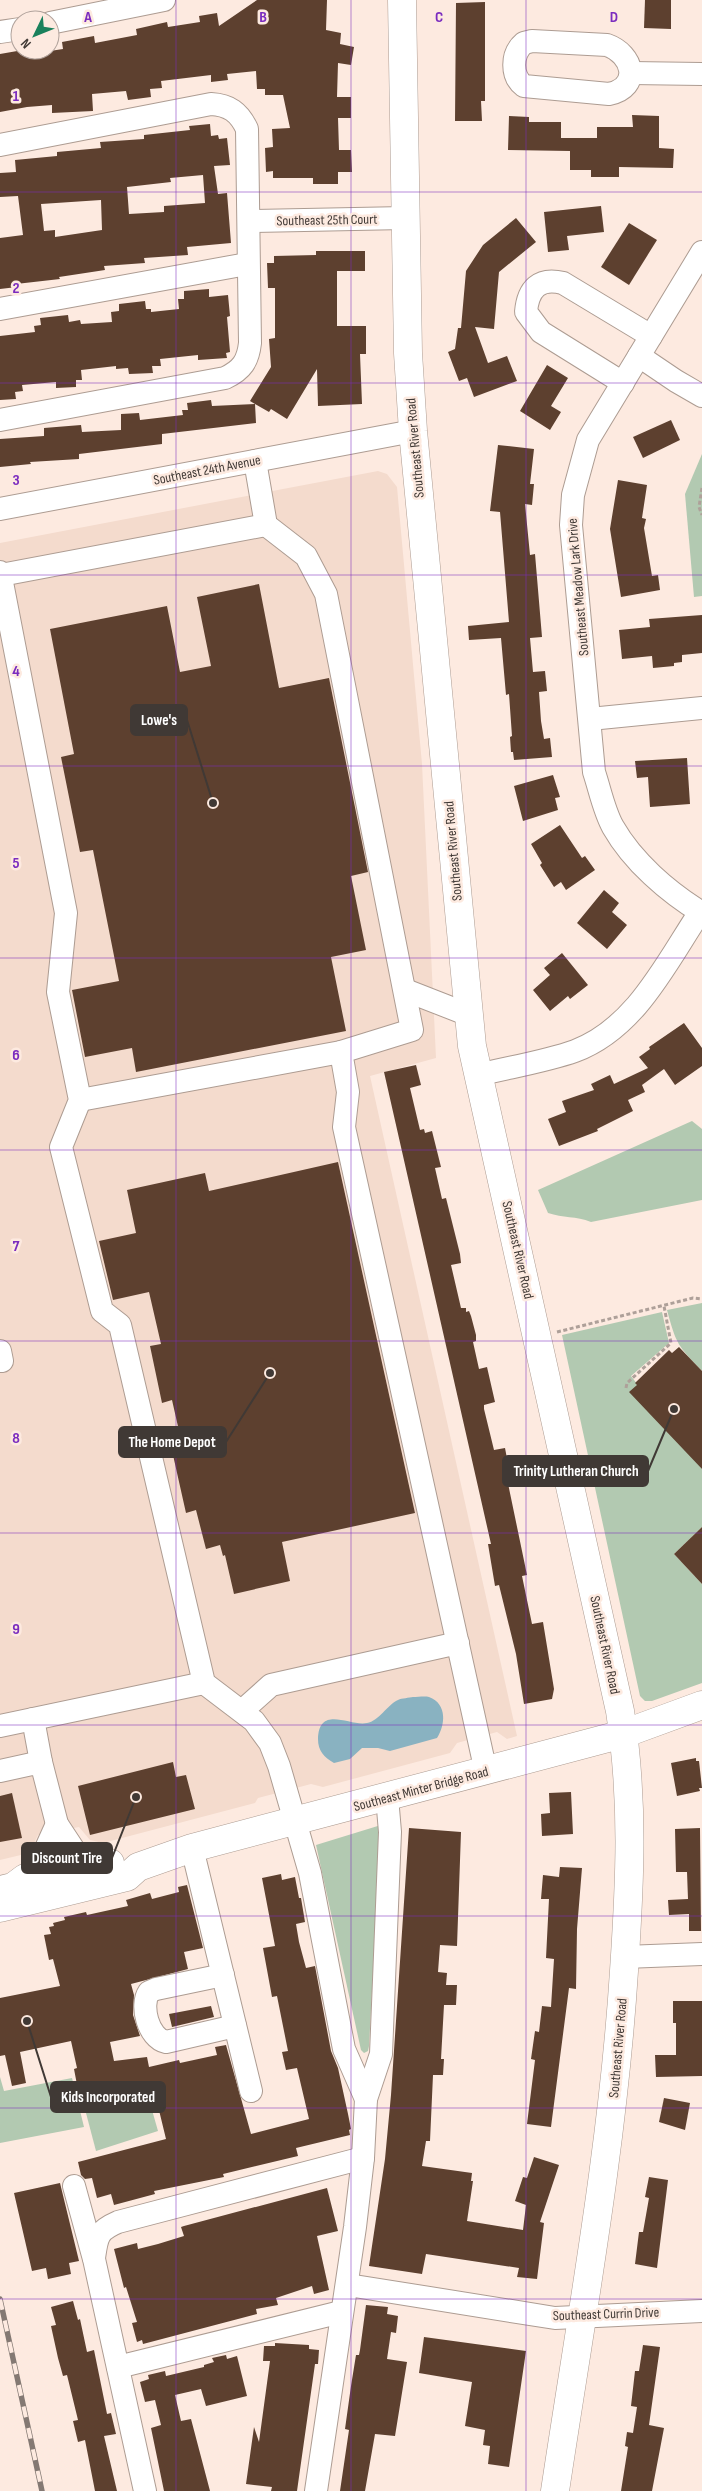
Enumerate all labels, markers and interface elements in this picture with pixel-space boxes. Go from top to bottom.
text: A [83,8,92,27]
text: B [259,8,267,27]
text: C [435,8,443,27]
text: D [610,8,618,27]
north arrow [10,10,60,60]
text: N [17,35,35,52]
text: 1 [13,87,20,106]
street label: Southeast 25th Court [276,211,378,229]
text: 2 [12,279,20,298]
street label: Southeast River Road [402,397,428,499]
street label: Southeast 24th Avenue [152,451,262,489]
text: 3 [12,471,20,490]
street label: Southeast Meadow Lark Drive [564,517,592,657]
text: 4 [12,662,20,681]
callout: Lowe's [131,705,187,735]
text: Lowe's [141,711,177,730]
street label: Southeast River Road [440,800,466,902]
text: 5 [12,854,20,873]
text: 6 [12,1046,20,1065]
street label: Southeast River Road [498,1199,538,1301]
text: 7 [13,1237,20,1256]
callout: The Home Depot [119,1427,226,1457]
text: 8 [12,1429,20,1448]
text: The Home Depot [128,1433,216,1452]
callout: Trinity Lutheran Church [503,1456,648,1486]
text: Trinity Lutheran Church [513,1462,639,1481]
street label: Southeast River Road [586,1594,624,1696]
text: 9 [12,1620,20,1639]
street label: Southeast Minter Bridge Road [352,1763,490,1815]
callout: Discount Tire [22,1843,112,1873]
text: Discount Tire [32,1849,102,1868]
street label: Southeast River Road [605,1997,631,2099]
callout: Kids Incorporated [51,2082,165,2112]
text: Kids Incorporated [61,2088,155,2107]
street label: Southeast Currin Drive [553,2304,659,2324]

